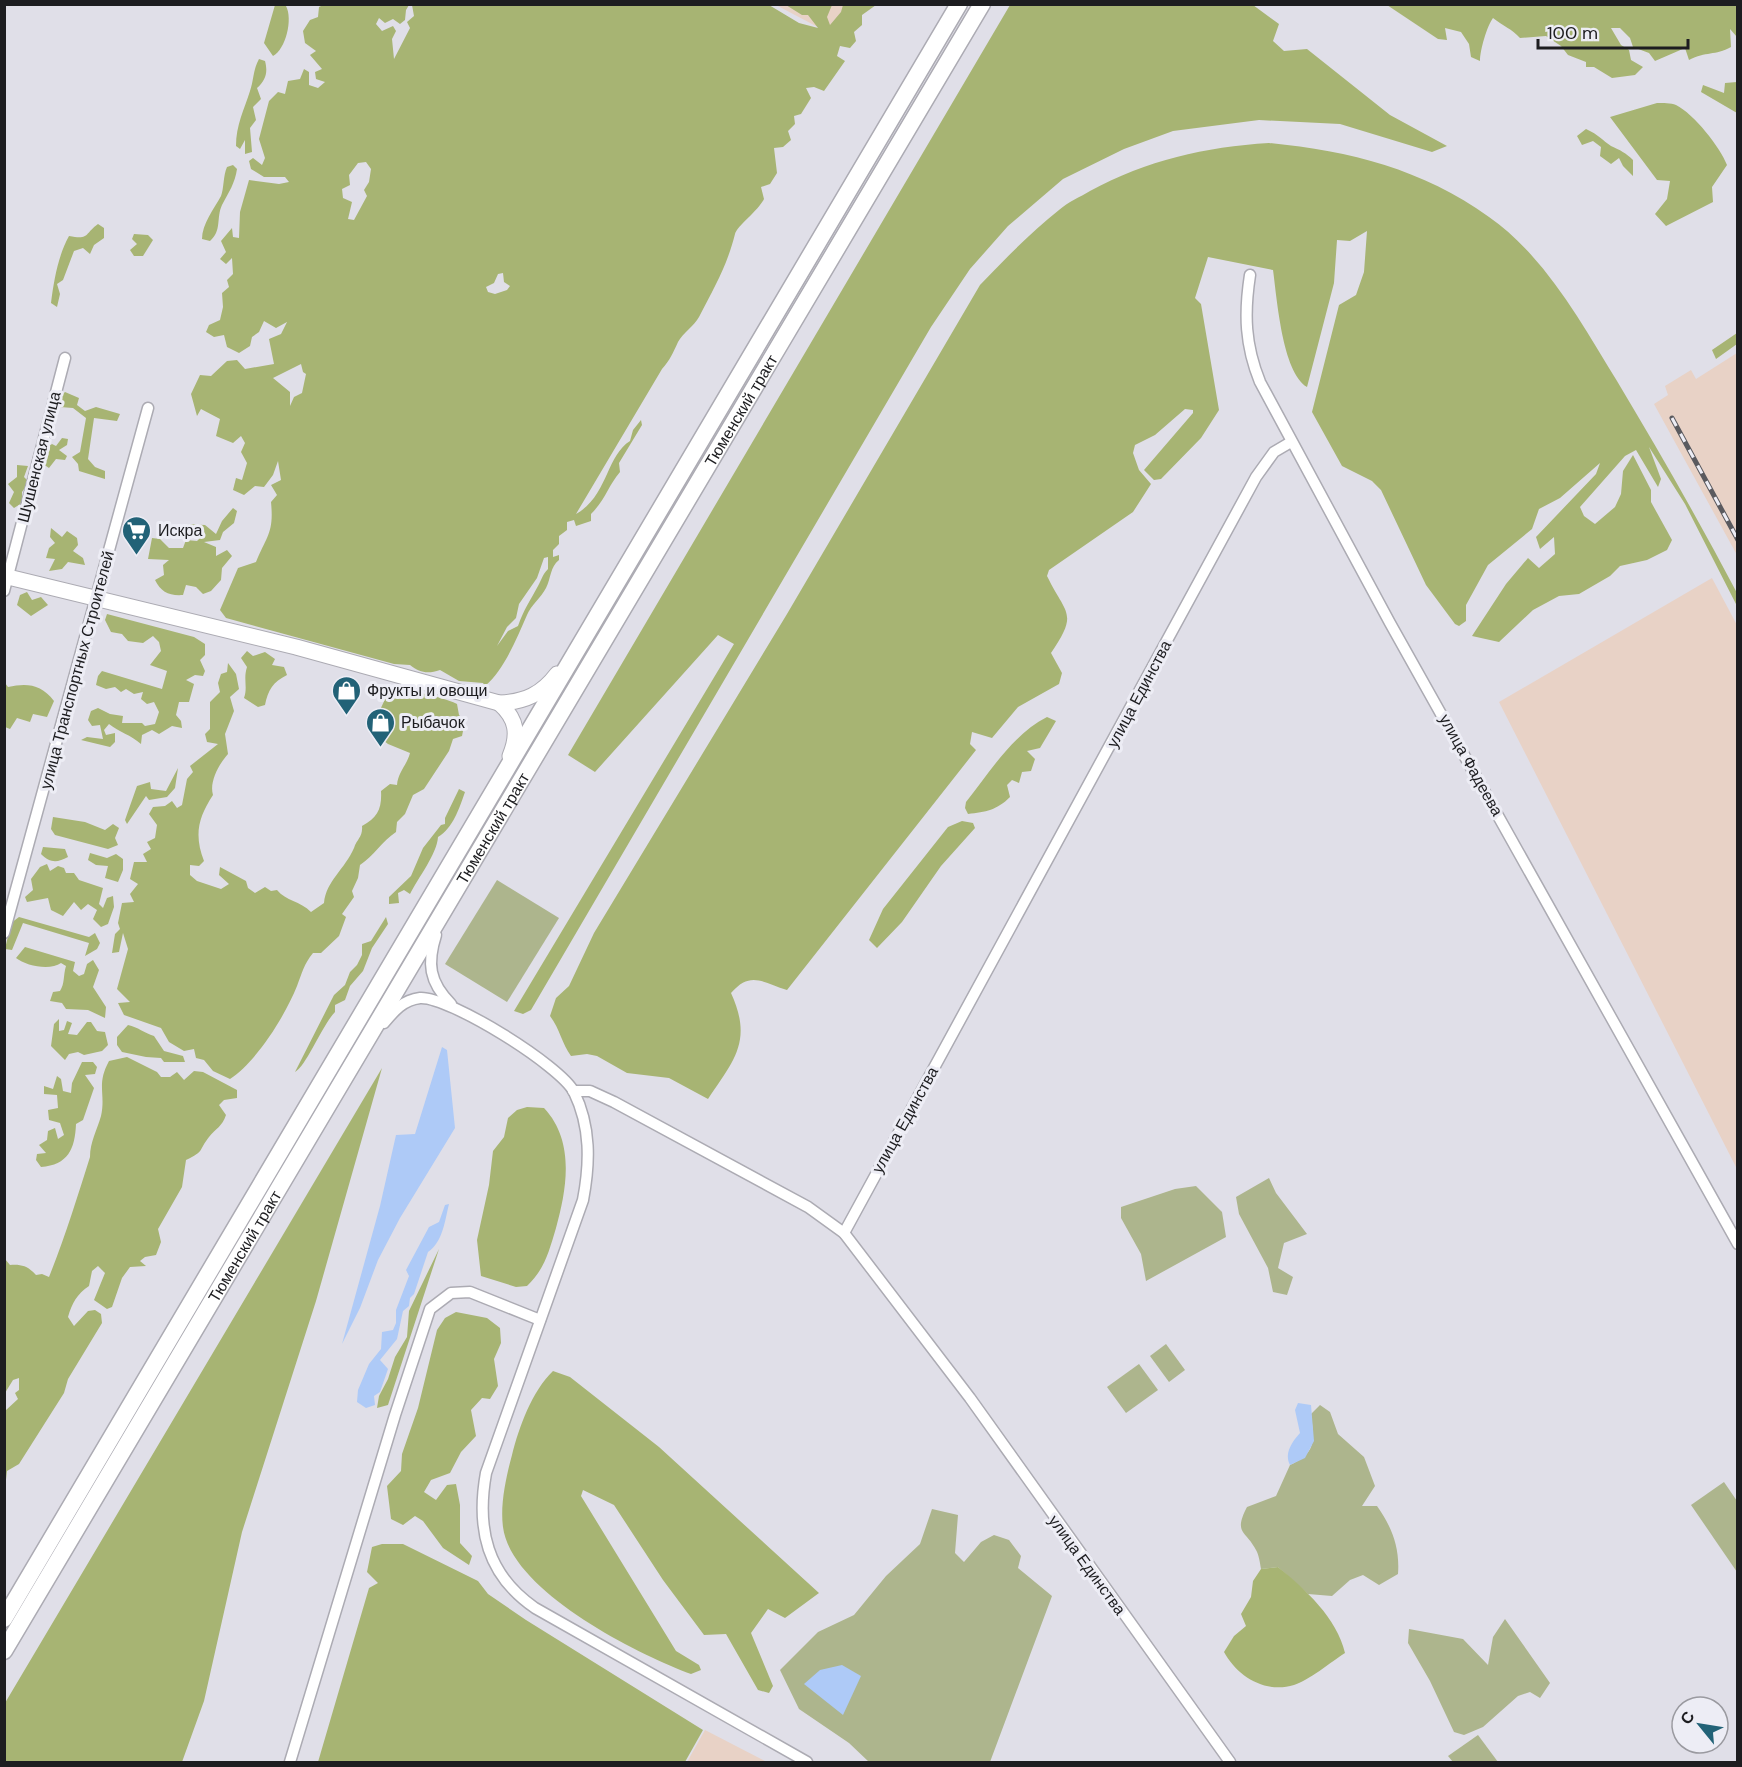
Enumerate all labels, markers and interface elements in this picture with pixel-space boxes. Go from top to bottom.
scale bar [1538,12,1688,50]
text: 100 m [1547,21,1598,45]
street label: Тюменский тракт [699,350,782,470]
street label: Шушенская улица [13,389,65,525]
supermarket icon: Искра [121,514,153,556]
place label: Искра [158,520,202,541]
street label: улица Транспортных Строителей [35,548,119,792]
street label: улица Единства [1102,637,1176,751]
shop icon: Фрукты и овощи [330,674,362,716]
place label: Фрукты и овощи [367,680,488,701]
shop icon: Рыбачок [364,706,396,748]
street label: улица Фадеева [1434,710,1508,820]
place label: Рыбачок [401,712,466,733]
street label: Тюменский тракт [451,768,534,888]
street label: улица Единства [867,1063,943,1177]
street label: Тюменский тракт [203,1186,286,1306]
street label: улица Единства [1044,1511,1130,1619]
north arrow [1670,1695,1730,1755]
text: С [1675,1707,1700,1728]

